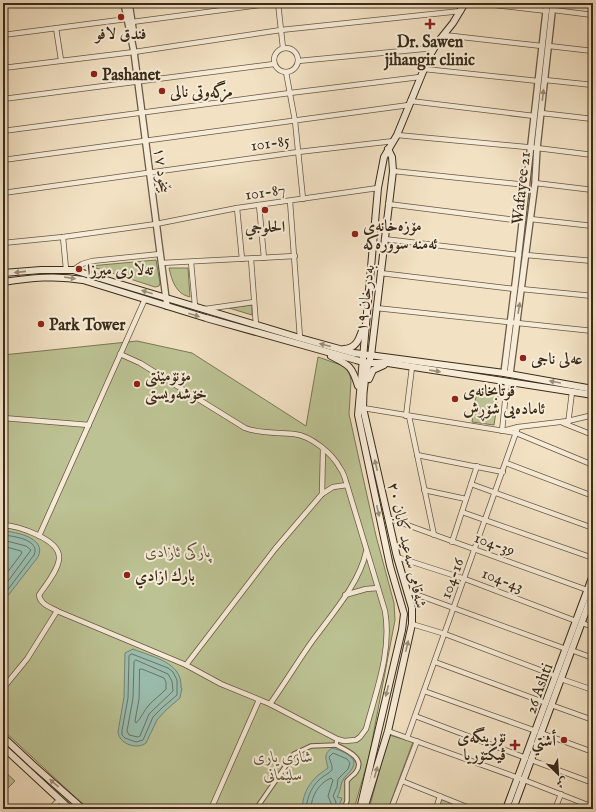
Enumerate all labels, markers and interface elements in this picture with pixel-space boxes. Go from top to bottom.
marker: فندق لافو [116,12,126,22]
marker: Dr. Sawen jihangir clinic [424,18,436,30]
place label: فندق لافو [93,25,147,45]
place label: Dr. Sawen jihangir clinic [383,33,475,71]
place label: Pashanet [102,66,161,86]
marker: Pashanet [89,69,99,79]
place label: مزگەوتی نالی [169,80,233,103]
marker: مزگەوتی نالی [157,86,167,96]
one-way arrow [540,89,546,102]
street label: 101-85 [250,131,291,157]
street label: بێخود ١٧ [148,146,174,194]
street label: Wafayee 21 [508,151,536,226]
street label: 101-87 [244,180,287,206]
marker: الحلوجي [260,205,270,215]
place label: مۆزەخانەی ئەمنە سوورەکە [363,217,438,255]
place label: الحلوجي [244,218,285,240]
marker: مۆزەخانەی ئەمنە سوورەکە [350,229,360,239]
place label: تەلاری میرزا [87,261,154,281]
marker: تەلاری میرزا [74,264,84,274]
street label: بەدرخان ١٩ [352,264,380,333]
one-way arrow [14,268,26,275]
one-way arrow [63,275,76,281]
one-way arrow [141,289,153,295]
one-way arrow [516,302,522,314]
one-way arrow [188,312,200,318]
place label: Park Tower [49,316,125,336]
marker: Park Tower [36,319,46,329]
one-way arrow [319,342,331,348]
place label: عەلی ناجی [530,350,582,370]
marker: عەلی ناجی [518,353,528,363]
place label: مۆنۆمێنتی خۆشەویستی [145,367,207,406]
one-way arrow [429,368,441,374]
marker: مۆنۆمێنتی خۆشەویستی [132,379,142,389]
one-way arrow [548,379,561,385]
place label: قوتابخانەی ئامادەیی شۆڕش [463,382,546,422]
marker: قوتابخانەی ئامادەیی شۆڕش [450,394,460,404]
one-way arrow [373,458,379,470]
street label: شەقامی سەعید کابان ٢٠ [382,480,430,611]
one-way arrow [375,504,381,517]
street label: 104-39 [471,528,517,561]
park label: پارکی ئازادی [145,541,213,563]
street label: 104-16 [436,555,469,602]
street label: 104-43 [479,564,526,598]
place label: بارك ازادي [135,567,195,589]
marker: بارك ازادي [122,570,132,580]
one-way arrow [404,639,410,652]
street label: 26 Ashti [522,661,558,717]
one-way arrow [384,685,390,698]
place label: نۆرینگەی ڤیکتۆریا [457,726,506,766]
place label: أشتي [532,729,556,756]
marker: أشتي [559,735,569,745]
marker: نۆرینگەی ڤیکتۆریا [509,739,521,751]
park label: شاری یاری سلێمانی [253,748,313,786]
north arrow [538,754,578,794]
one-way arrow [373,765,379,777]
text: ش [554,774,570,791]
one-way arrow [48,779,59,788]

